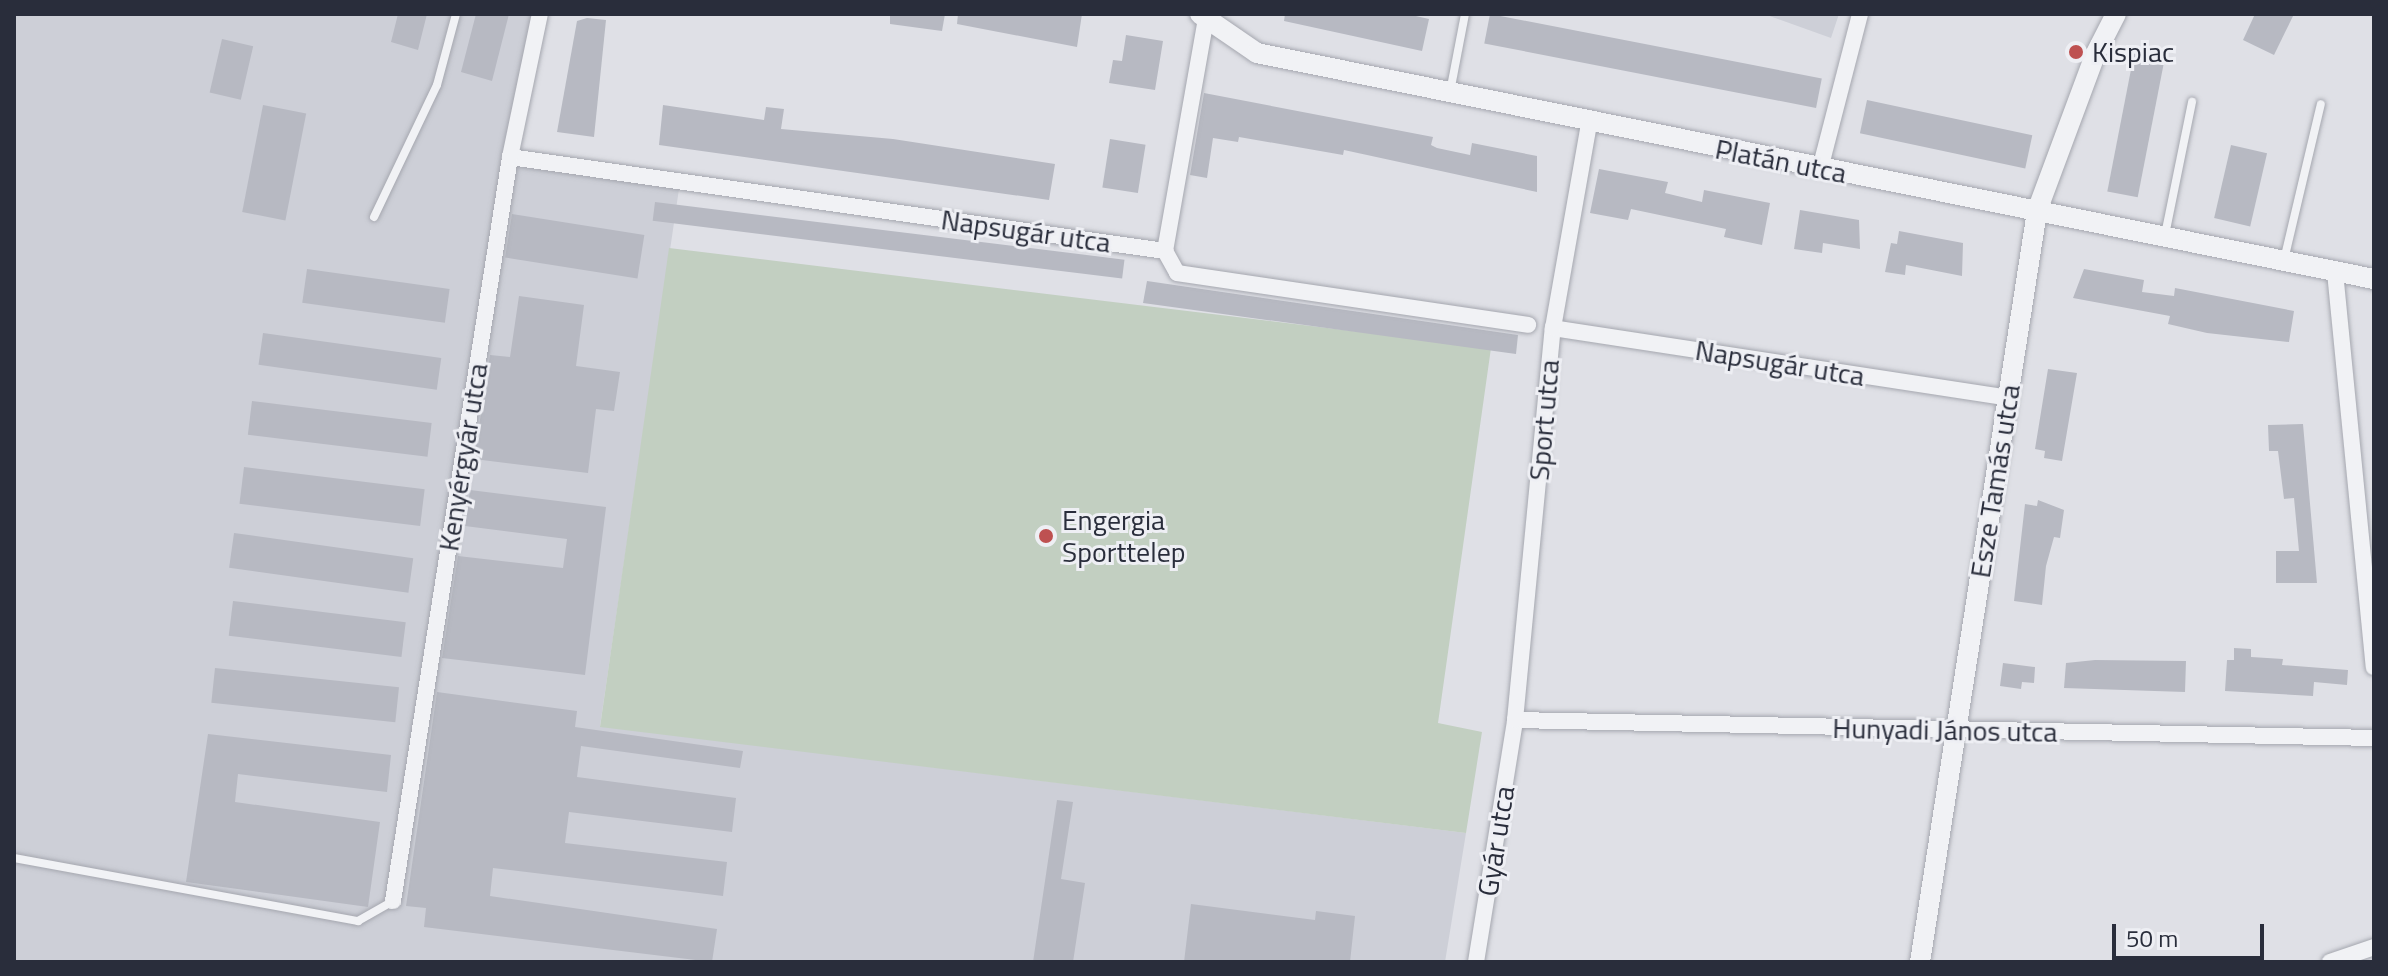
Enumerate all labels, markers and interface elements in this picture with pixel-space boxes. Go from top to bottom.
place label: Kispiac [2092,35,2174,69]
marker: Kispiac [2067,43,2085,61]
street label: Platán utca [1712,132,1850,190]
street label: Napsugár utca [939,202,1113,260]
street label: Napsugár utca [1693,333,1867,393]
street label: Sport utca [1522,358,1566,482]
street label: Kenyérgyár utca [432,361,494,553]
street label: Esze Tamás utca [1963,382,2027,580]
place label: Engergia Sporttelep [1062,503,1186,569]
marker: Engergia Sporttelep [1037,527,1055,545]
street label: Hunyadi János utca [1832,711,2058,749]
street label: Gyár utca [1471,783,1521,899]
scale bar [2116,908,2268,958]
text: 50 m [2126,920,2178,956]

